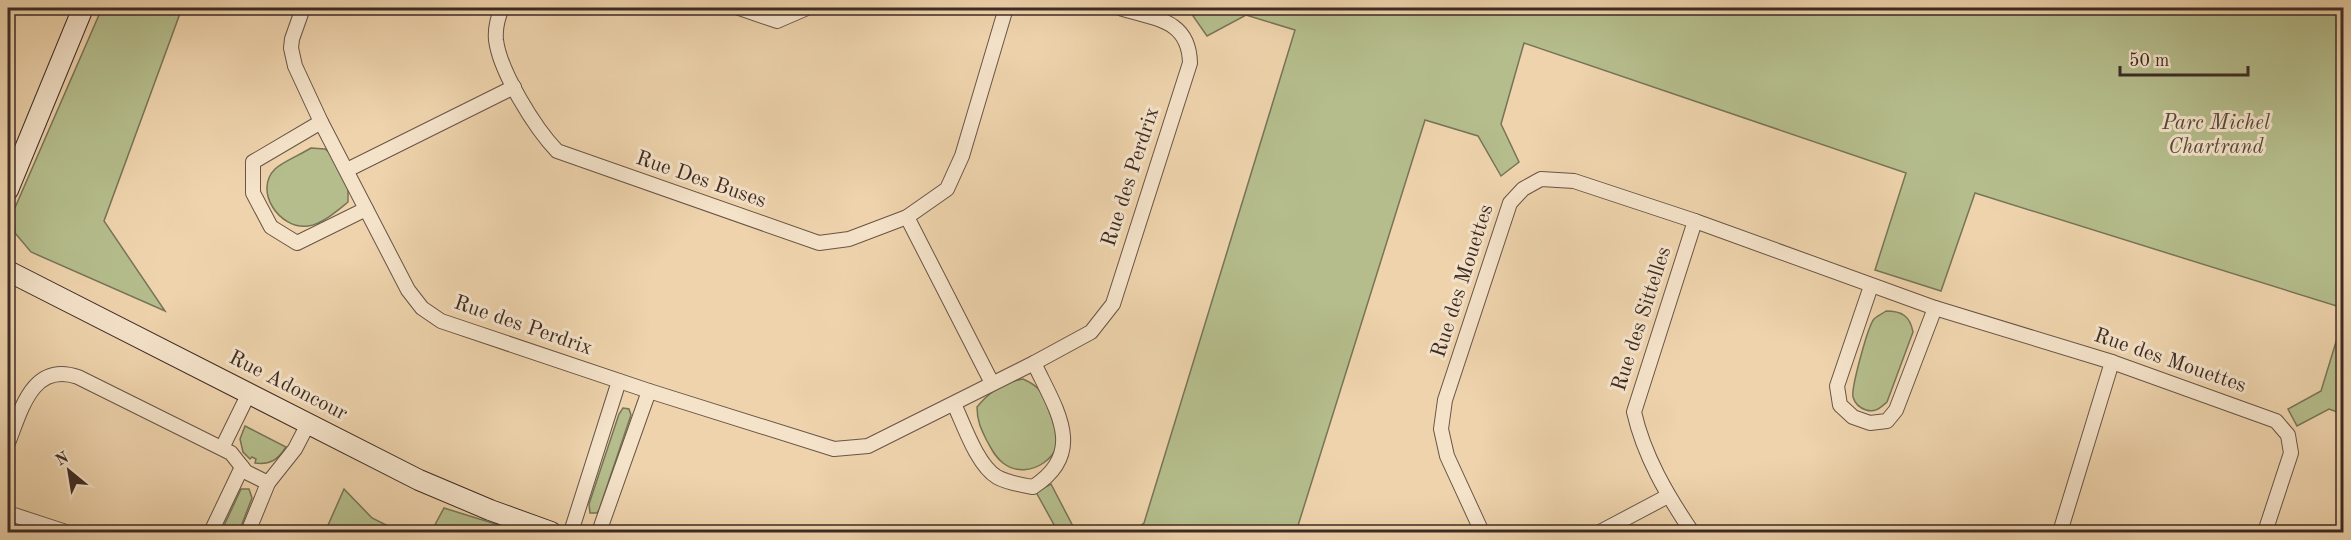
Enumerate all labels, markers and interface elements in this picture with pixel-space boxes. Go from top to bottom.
scale bar [2120,39,2248,77]
text: 50 m [2129,52,2169,70]
street label: Rue des Perdrix [1099,105,1163,249]
park label: Parc Michel Chartrand [2161,113,2270,158]
street label: Rue Des Buses [633,148,769,212]
street label: Rue des Mouettes [1428,202,1498,360]
street label: Rue des Sittelles [1609,244,1675,394]
street label: Rue des Perdrix [451,292,595,360]
street label: Rue des Mouettes [2091,325,2249,397]
street label: Rue Adoncour [225,347,351,425]
north arrow [39,441,99,501]
text: N [53,449,72,470]

